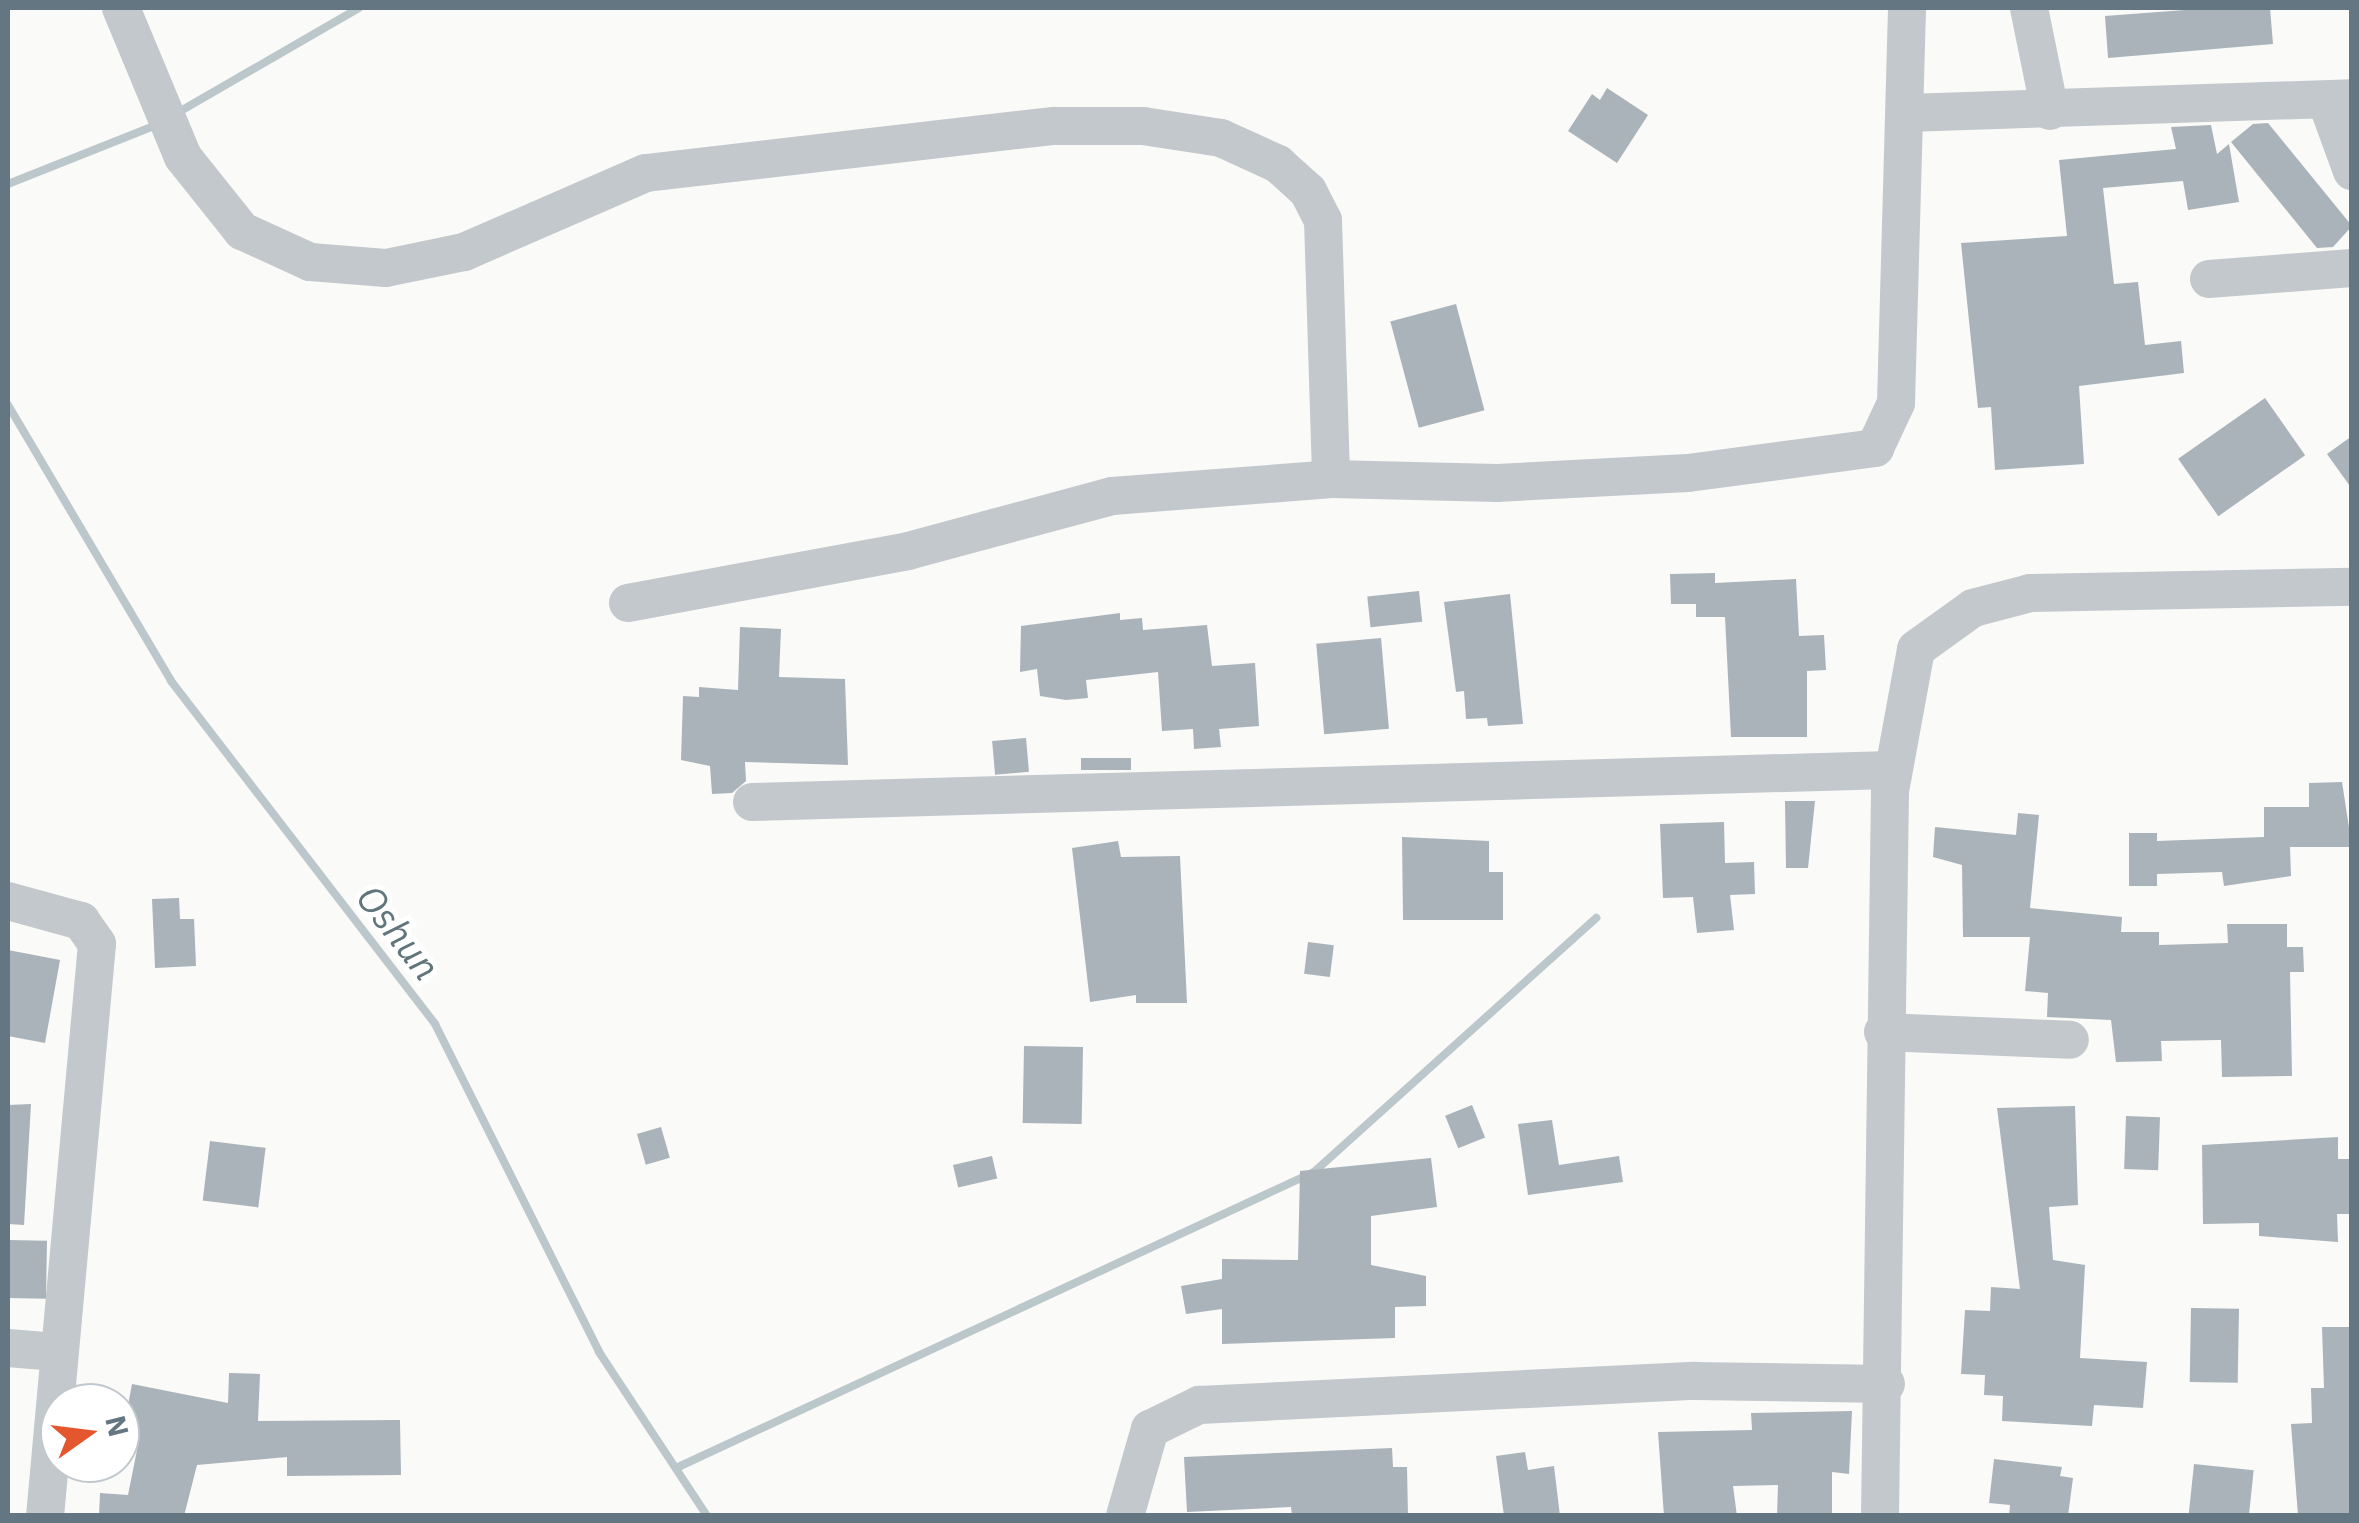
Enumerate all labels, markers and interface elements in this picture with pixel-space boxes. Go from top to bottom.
water label: Oshun [348,875,450,989]
north arrow [40,1383,140,1483]
text: N [97,1412,138,1440]

